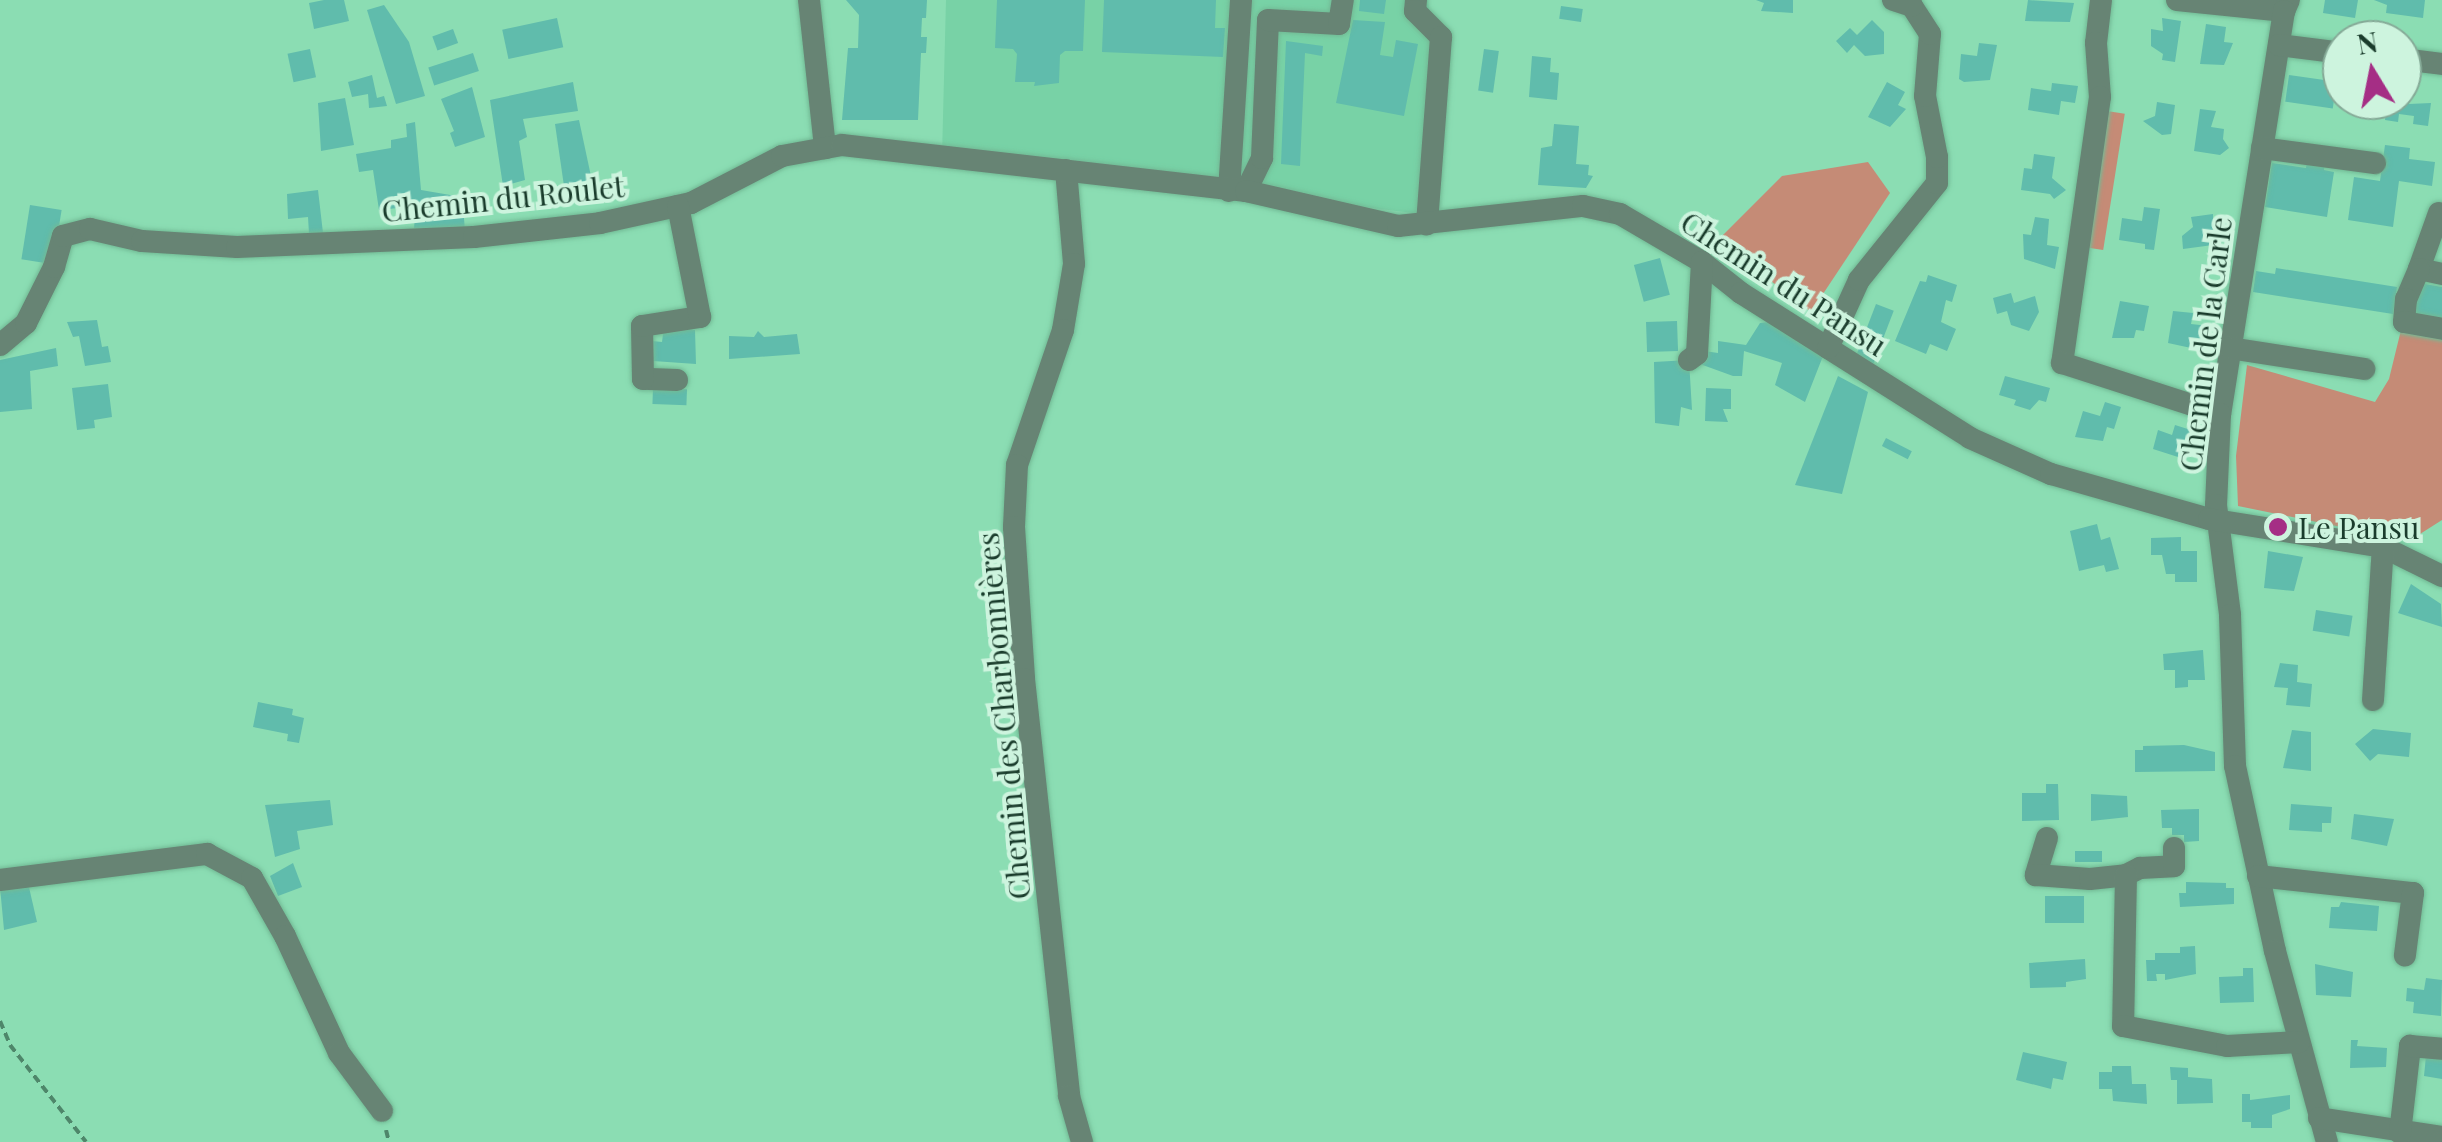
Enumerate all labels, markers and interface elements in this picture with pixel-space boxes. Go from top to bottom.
north arrow [2322,20,2422,120]
text: N [2354,22,2380,62]
street label: Chemin du Roulet [380,167,626,229]
street label: Chemin du Pansu [1675,203,1893,363]
street label: Chemin de la Carle [2171,214,2239,474]
place label: Le Pansu [2298,509,2419,545]
marker: Le Pansu [2267,516,2289,538]
street label: Chemin des Charbonnières [969,531,1037,901]

